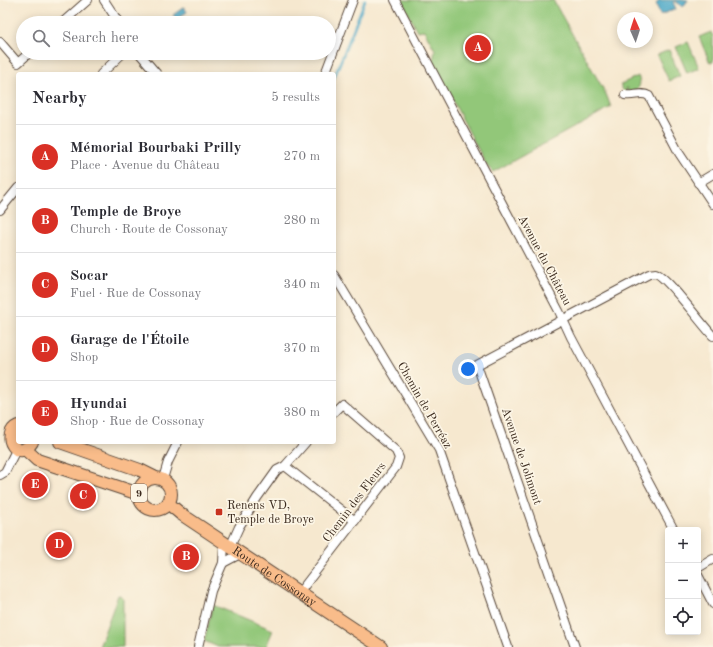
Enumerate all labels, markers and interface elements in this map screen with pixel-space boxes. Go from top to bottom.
north arrow [617,12,653,48]
search box [16,16,336,60]
icon: search [30,27,52,49]
text: Search here [62,31,139,46]
pin: A [465,33,491,63]
text: Nearby [32,90,87,107]
text: 5 results [271,91,320,104]
text: Mémorial Bourbaki Prilly [70,141,242,156]
text: A [40,150,50,163]
text: 270 m [283,150,320,163]
text: Place · Avenue du Château [70,159,220,172]
text: Temple de Broye [70,205,181,220]
street label: Avenue du Château [515,213,573,308]
text: B [40,214,50,227]
text: 280 m [283,214,320,227]
text: Church · Route de Cossonay [70,223,228,236]
text: Socar [70,269,108,284]
text: C [41,278,49,291]
text: 340 m [283,278,320,291]
text: Fuel · Rue de Cossonay [70,287,201,300]
text: Garage de l'Étoile [70,333,189,348]
text: D [40,342,50,355]
text: 370 m [283,342,320,355]
text: Shop [70,351,98,364]
your location [458,359,478,379]
street label: Chemin de Perréaz [395,360,454,451]
text: Hyundai [70,397,127,412]
text: E [41,406,49,419]
text: 380 m [283,406,320,419]
street label: Avenue de Jolimont [499,406,543,506]
text: Shop · Rue de Cossonay [70,415,205,428]
street label: Chemin des Fleurs [321,460,389,545]
pin: E [22,470,48,500]
pin: C [70,481,96,511]
road number: 9 [131,484,147,502]
place label: Renens VD, Temple de Broye [227,500,314,526]
marker: Renens VD, Temple de Broye [214,507,224,517]
map controls [665,527,701,635]
button: + [665,527,701,563]
pin: D [46,530,72,560]
pin: B [173,542,199,572]
street label: Route de Cossonay [230,545,319,610]
button: − [665,563,701,599]
button: locate [665,599,701,635]

